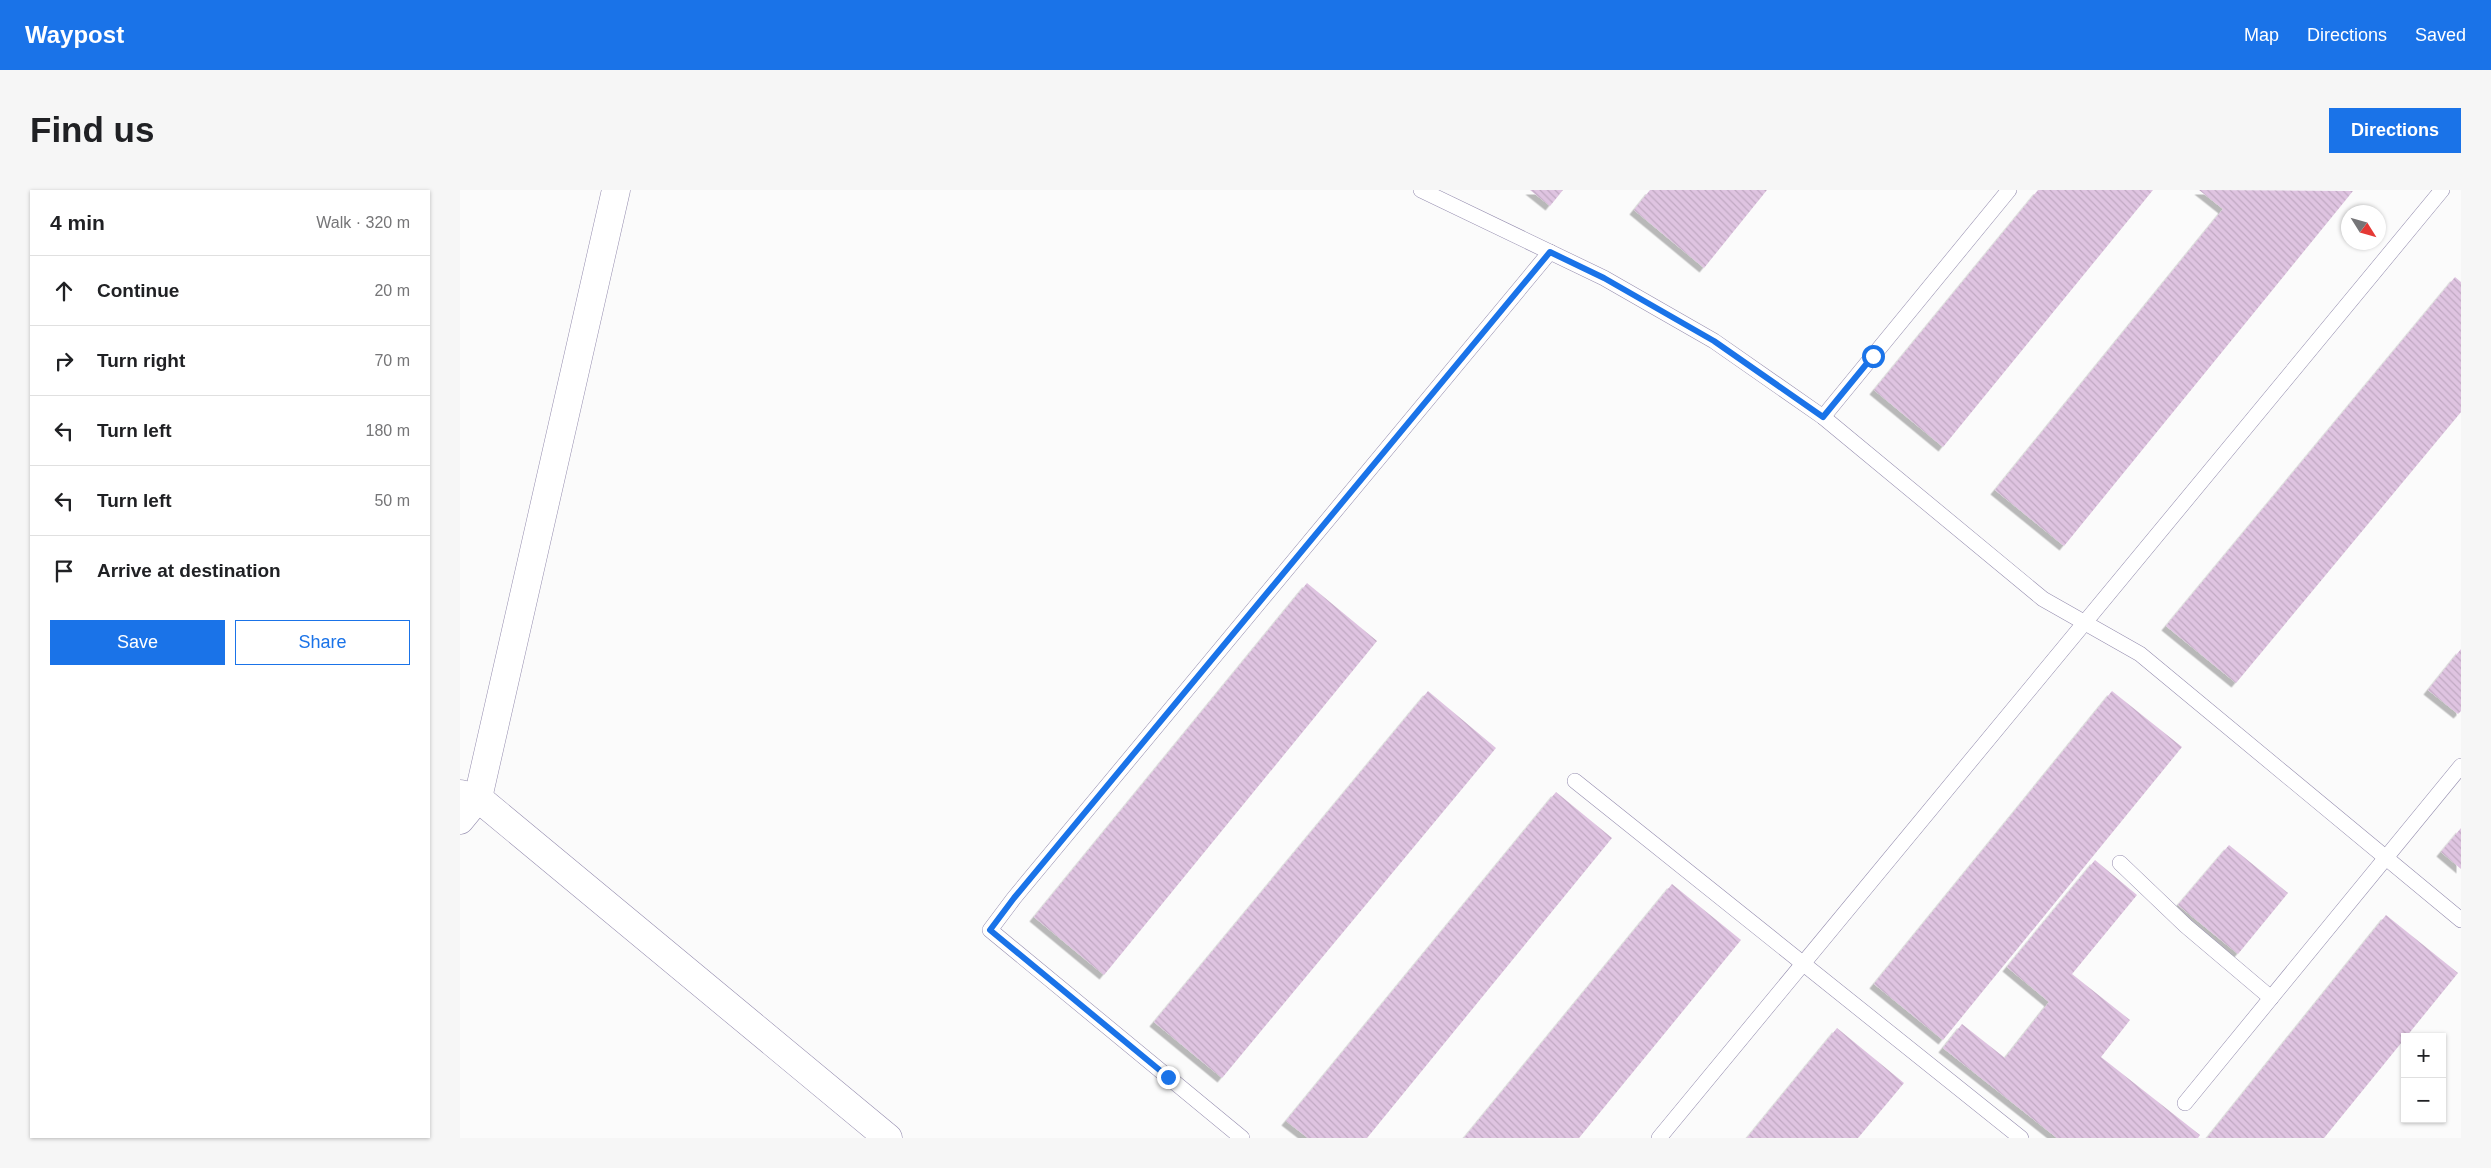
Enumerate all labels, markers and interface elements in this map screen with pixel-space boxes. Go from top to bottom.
text: Waypost [25,21,124,48]
text: Map [2244,25,2279,45]
text: Directions [2307,25,2387,45]
text: Saved [2415,25,2466,45]
button: Directions [2329,108,2461,153]
text: Find us [30,110,154,149]
north arrow [2341,205,2386,250]
text: 4 min [50,211,105,234]
text: Walk · 320 m [316,214,410,231]
icon: ahead [50,277,78,305]
text: Continue [97,280,179,301]
text: 20 m [374,282,410,299]
route start [1862,345,1885,368]
icon: right [50,347,78,375]
text: Turn right [97,350,185,371]
text: 70 m [374,352,410,369]
icon: left [50,417,78,445]
text: Turn left [97,420,172,441]
text: 180 m [366,422,410,439]
icon: left [50,487,78,515]
text: Turn left [97,490,172,511]
text: 50 m [374,492,410,509]
icon: arrive [50,557,78,585]
text: Arrive at destination [97,560,281,581]
button: Save [50,620,225,665]
button: Share [235,620,410,665]
map controls [2401,1033,2446,1123]
button: + [2401,1033,2446,1078]
route end [1157,1066,1180,1089]
button: − [2401,1078,2446,1123]

